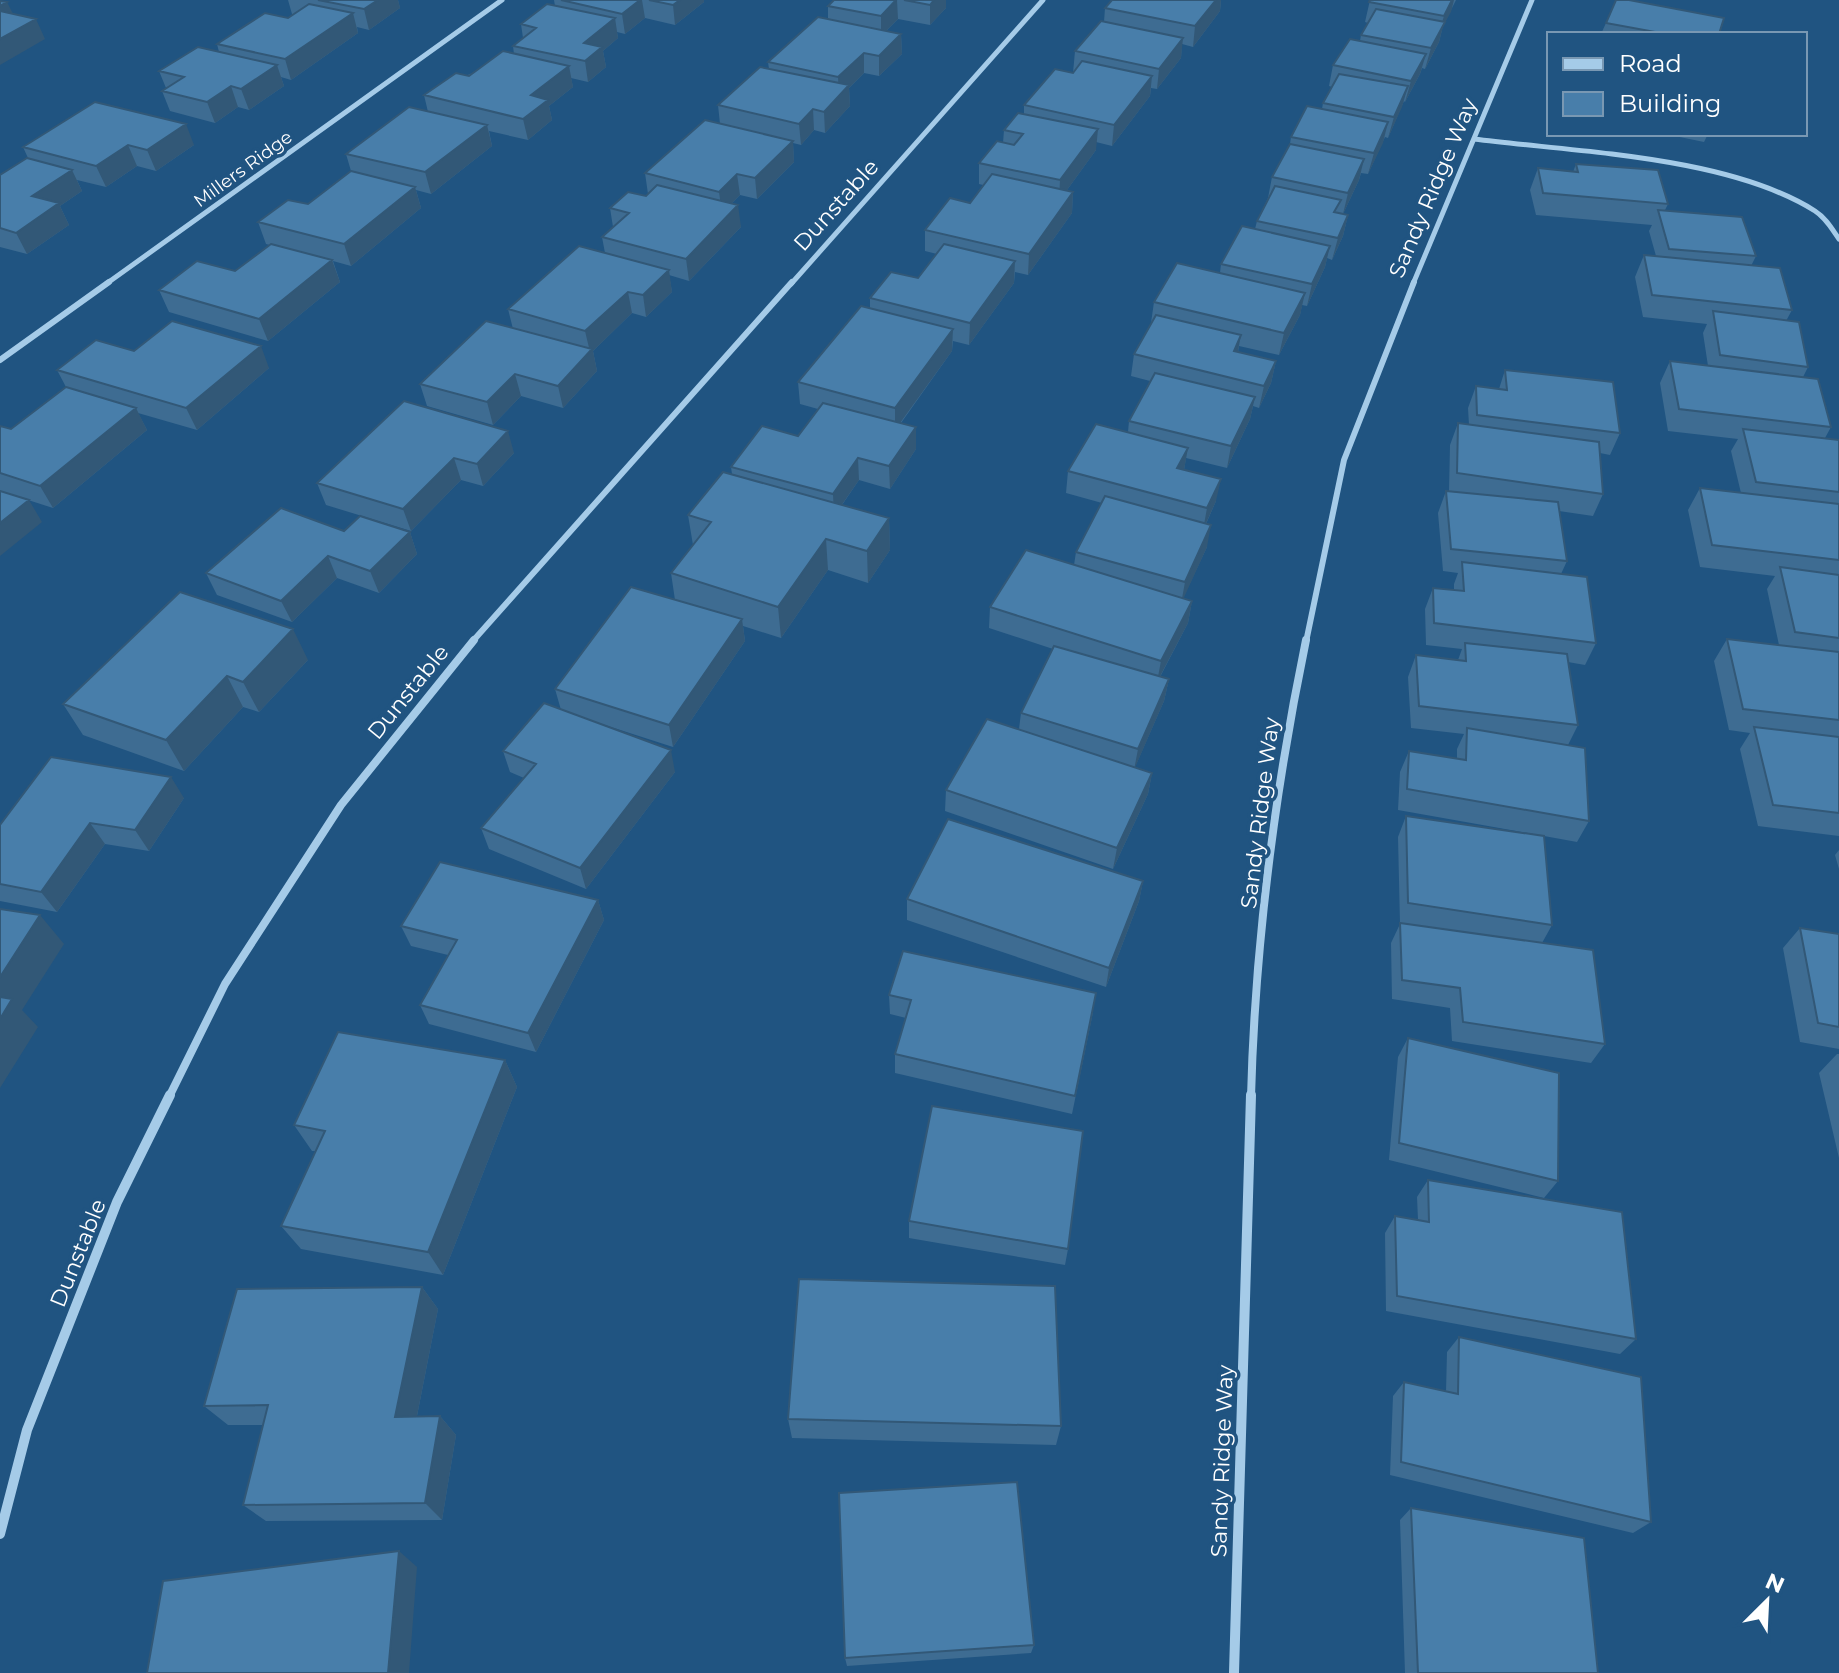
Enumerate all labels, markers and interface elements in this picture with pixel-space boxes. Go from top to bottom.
legend [1547,32,1807,136]
text: Road [1619,49,1682,78]
text: Building [1619,89,1722,118]
street label: Sandy Ridge Way [1383,94,1483,282]
street label: Millers Ridge [189,126,297,212]
street label: Dunstable [788,154,884,256]
street label: Dunstable [362,639,454,745]
street label: Sandy Ridge Way [1235,716,1285,910]
street label: Dunstable [44,1195,112,1311]
street label: Sandy Ridge Way [1205,1364,1239,1558]
north arrow [1727,1561,1807,1641]
text: N [1761,1567,1789,1599]

